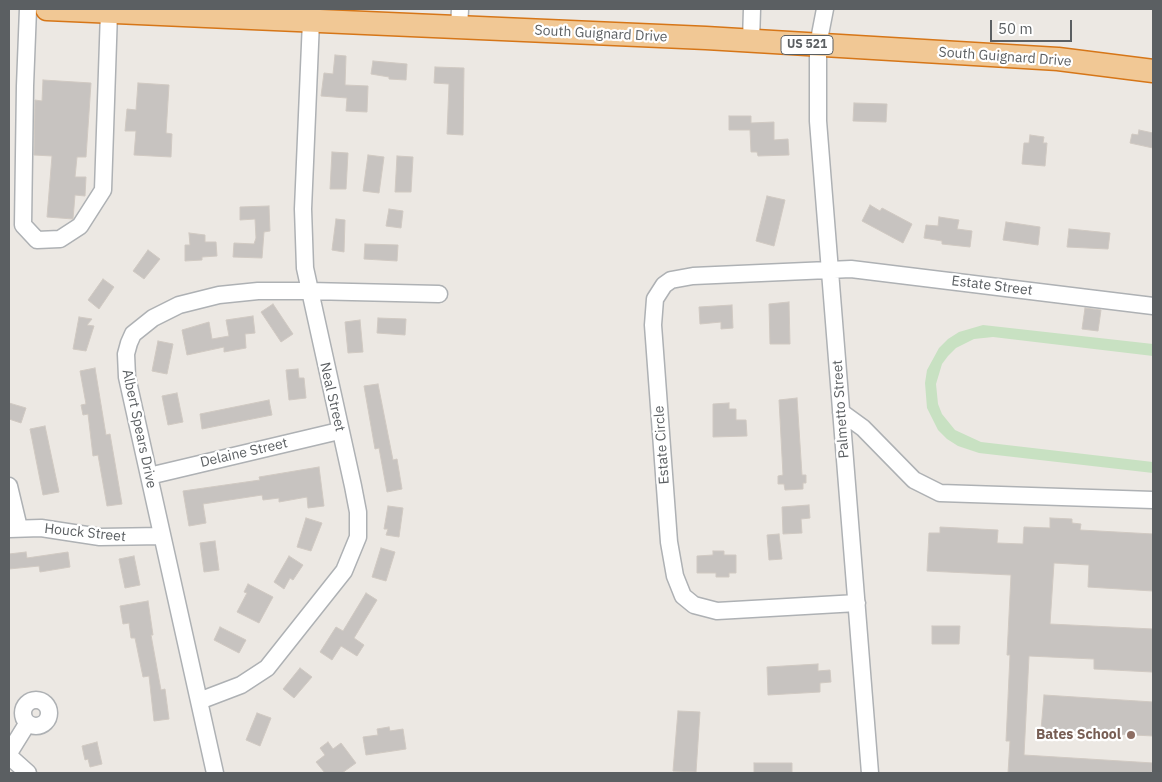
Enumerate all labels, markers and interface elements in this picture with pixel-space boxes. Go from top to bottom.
scale bar [992,10,1074,42]
text: 50 m [998,19,1033,38]
street label: South Guignard Drive [534,22,668,46]
road number: US 521 [781,36,833,54]
street label: South Guignard Drive [938,44,1072,70]
street label: Estate Street [951,273,1033,299]
street label: Palmetto Street [829,359,853,459]
street label: Neal Street [316,361,348,433]
street label: Albert Spears Drive [118,368,160,490]
street label: Estate Circle [651,405,673,485]
street label: Delaine Street [199,435,289,471]
street label: Houck Street [43,520,127,546]
place label: Bates School [1036,727,1121,743]
marker: Bates School [1125,729,1137,741]

